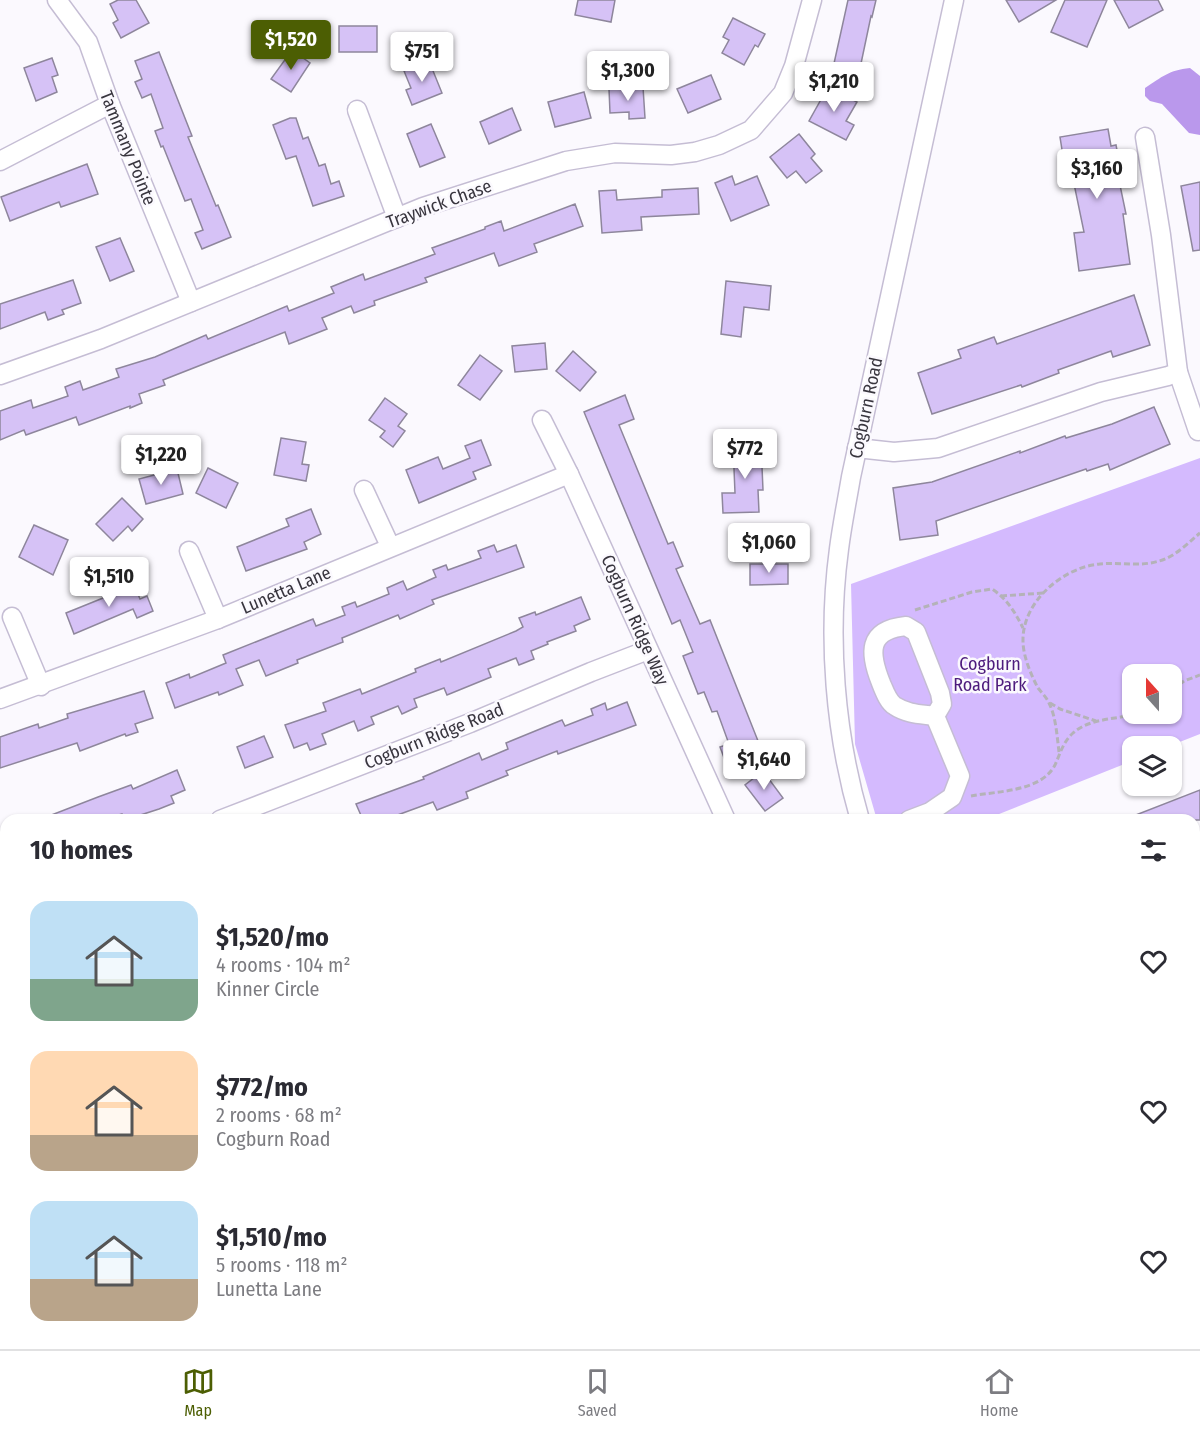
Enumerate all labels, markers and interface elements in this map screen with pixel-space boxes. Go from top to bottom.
pin: $1,520 [242,20,340,71]
text: $1,520 [265,27,317,51]
pin: $751 [386,32,458,83]
text: $751 [404,39,440,63]
pin: $1,300 [579,51,677,102]
text: $1,300 [601,58,655,82]
pin: $1,210 [785,62,883,113]
text: $1,210 [809,69,859,93]
street label: Tammany Pointe [95,88,161,208]
pin: $3,160 [1048,149,1146,200]
text: $3,160 [1071,156,1123,180]
street label: Traywick Chase [383,175,495,233]
street label: Cogburn Road [845,355,887,461]
pin: $772 [709,429,781,480]
pin: $1,220 [112,435,210,486]
text: $772 [727,436,763,460]
text: $1,220 [135,442,187,466]
pin: $1,060 [720,523,818,574]
text: $1,060 [742,530,796,554]
street label: Cogburn Ridge Way [596,551,674,689]
pin: $1,510 [60,557,158,608]
street label: Lunetta Lane [238,561,334,619]
text: $1,510 [84,564,134,588]
park label: Cogburn Road Park [953,653,1027,696]
north arrow [1122,664,1182,724]
map controls [1122,664,1182,796]
street label: Cogburn Ridge Road [361,698,507,774]
button: layers [1122,736,1182,796]
pin: $1,640 [715,740,813,791]
text: $1,640 [737,747,791,771]
icon: filters [1137,834,1170,867]
text: 10 homes [30,835,133,866]
text: $1,520/mo [216,922,329,953]
icon: home [78,925,150,997]
icon: heart [1137,945,1170,978]
text: 4 rooms · 104 m² [216,953,351,977]
text: Kinner Circle [216,977,320,1001]
text: $772/mo [216,1072,308,1103]
icon: home [78,1075,150,1147]
icon: heart [1137,1095,1170,1128]
text: 2 rooms · 68 m² [216,1103,342,1127]
text: Cogburn Road [216,1127,330,1151]
text: $1,510/mo [216,1222,327,1253]
icon: home [78,1225,150,1297]
icon: heart [1137,1245,1170,1278]
text: 5 rooms · 118 m² [216,1253,347,1277]
text: Lunetta Lane [216,1277,322,1301]
tab: Map [182,1365,215,1420]
tab: Saved [578,1365,617,1420]
tab: Home [980,1365,1018,1420]

